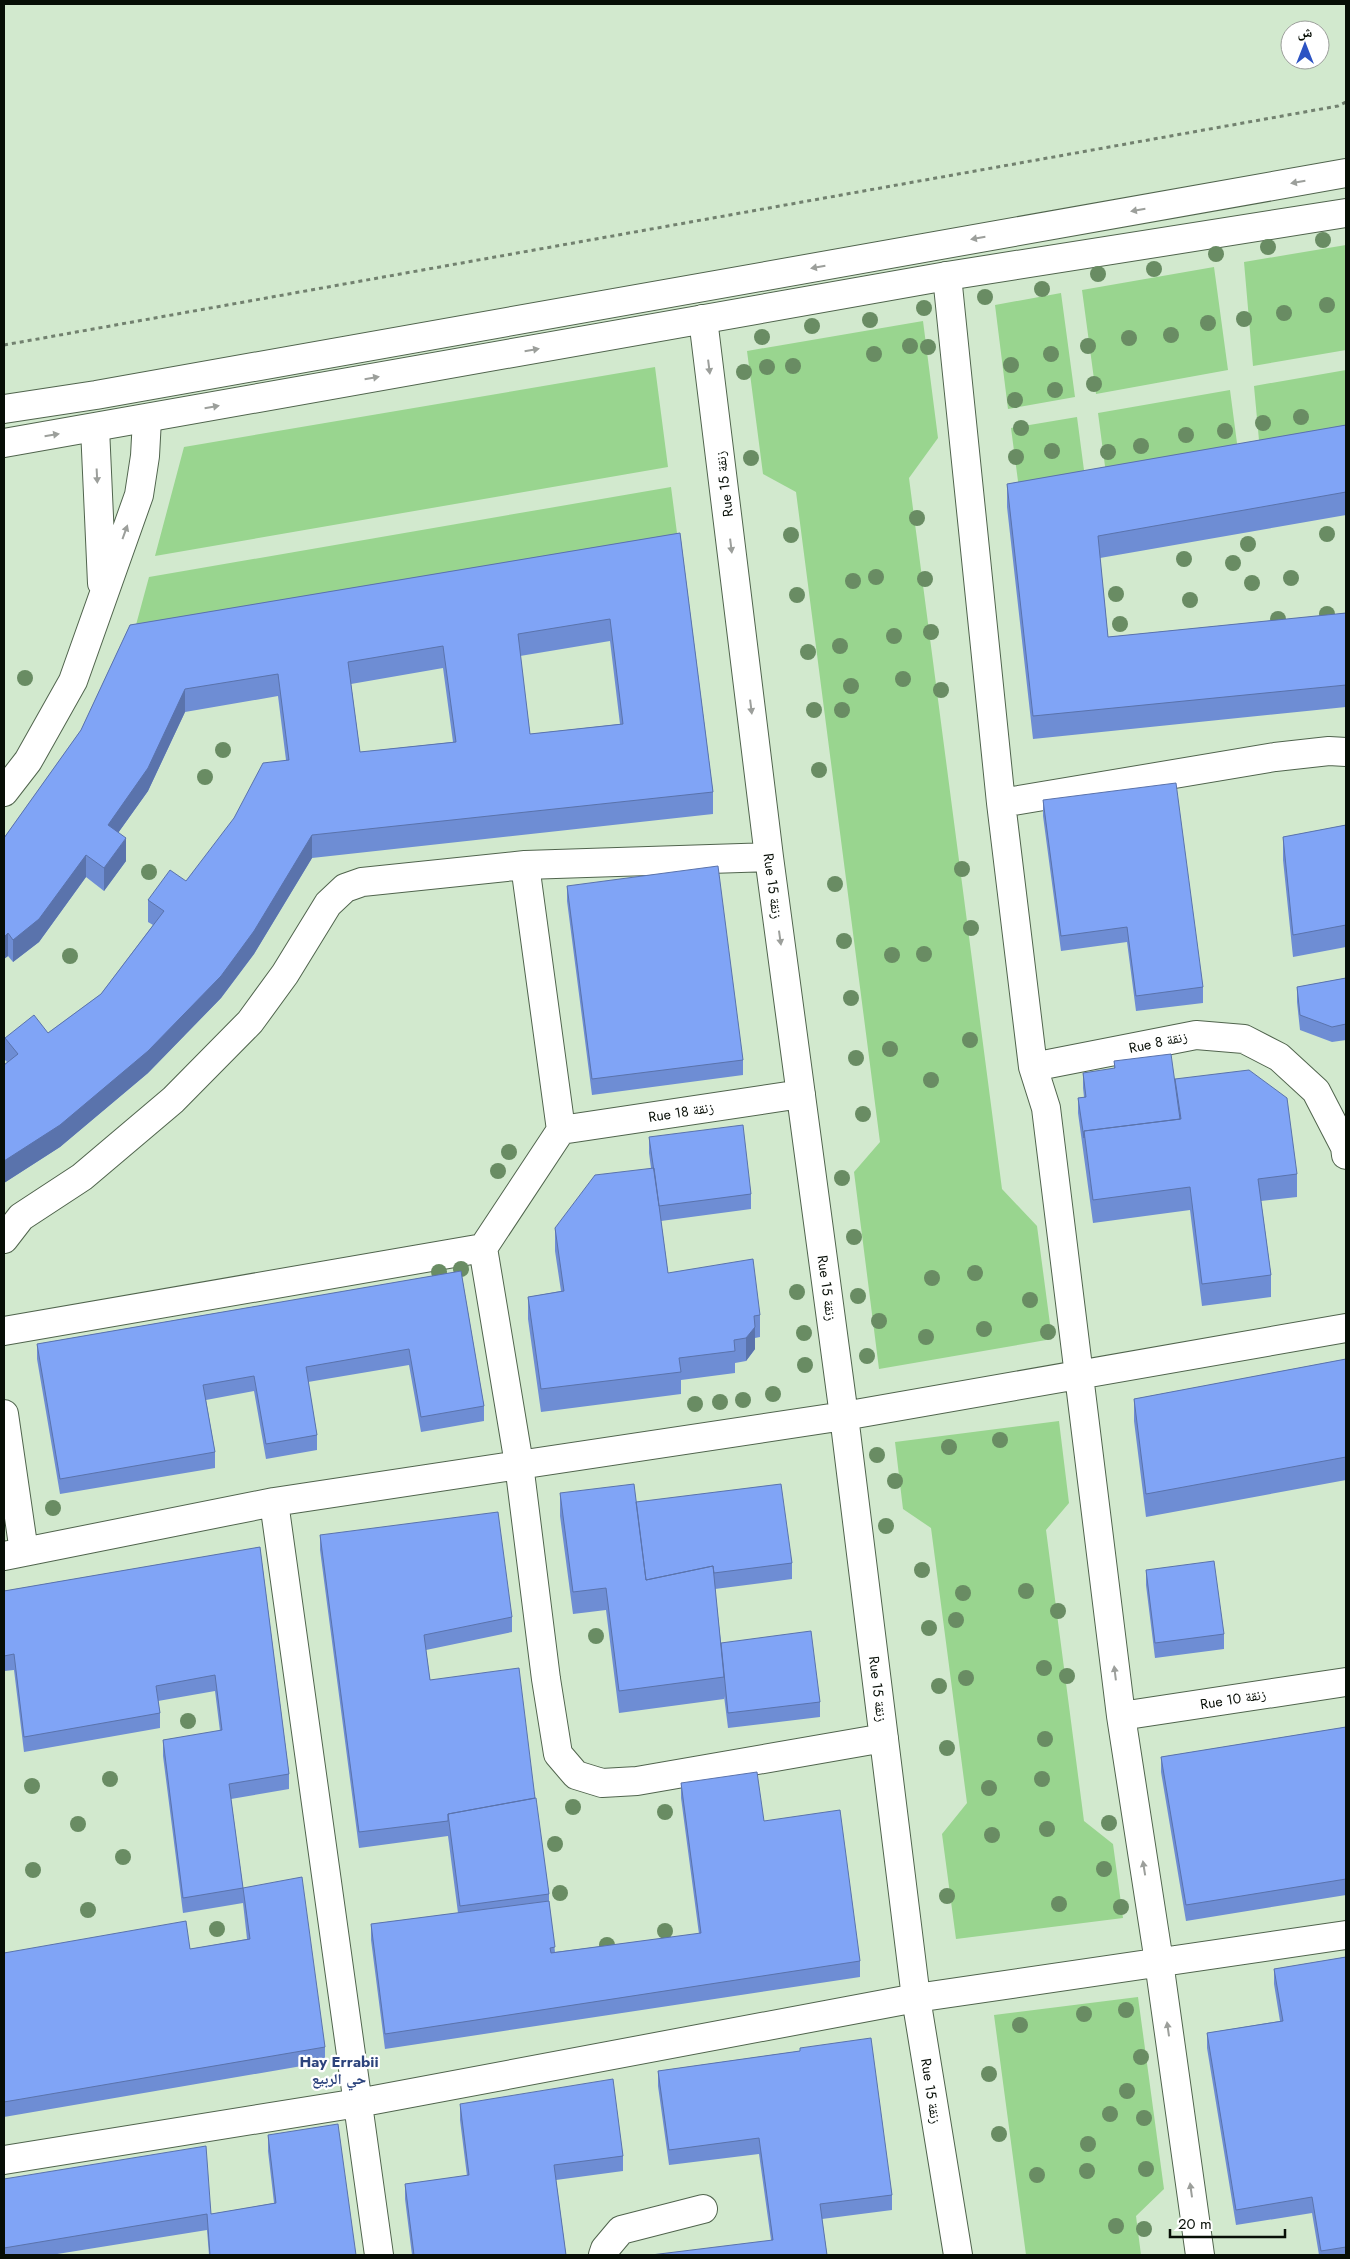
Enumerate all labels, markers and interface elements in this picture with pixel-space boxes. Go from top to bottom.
north arrow [1280,20,1330,70]
text: ش [1298,22,1313,42]
one-way arrow [1290,178,1306,186]
one-way arrow [1130,206,1146,214]
one-way arrow [970,234,986,242]
one-way arrow [810,263,826,271]
one-way arrow [524,345,540,353]
one-way arrow [705,359,713,375]
one-way arrow [364,374,380,382]
one-way arrow [204,403,220,411]
one-way arrow [44,430,60,438]
street label: Rue 15 زنقة [710,450,738,518]
one-way arrow [93,469,101,485]
one-way arrow [122,525,129,540]
one-way arrow [727,538,735,554]
one-way arrow [747,699,755,715]
street label: Rue 15 زنقة [759,852,787,920]
one-way arrow [776,930,784,946]
street label: Rue 8 زنقة [1127,1026,1189,1058]
street label: Rue 18 زنقة [647,1097,715,1127]
street label: Rue 15 زنقة [813,1254,841,1322]
street label: Rue 15 زنقة [864,1655,892,1723]
one-way arrow [1111,1664,1119,1680]
street label: Rue 10 زنقة [1199,1684,1267,1714]
one-way arrow [1140,1860,1148,1876]
one-way arrow [1164,2020,1172,2036]
district label: Hay Errabii حي الربيع [299,2051,379,2091]
street label: Rue 15 زنقة [916,2057,946,2125]
one-way arrow [1186,2181,1194,2197]
scale bar [1170,2206,1285,2238]
text: 20 m [1178,2213,1212,2235]

